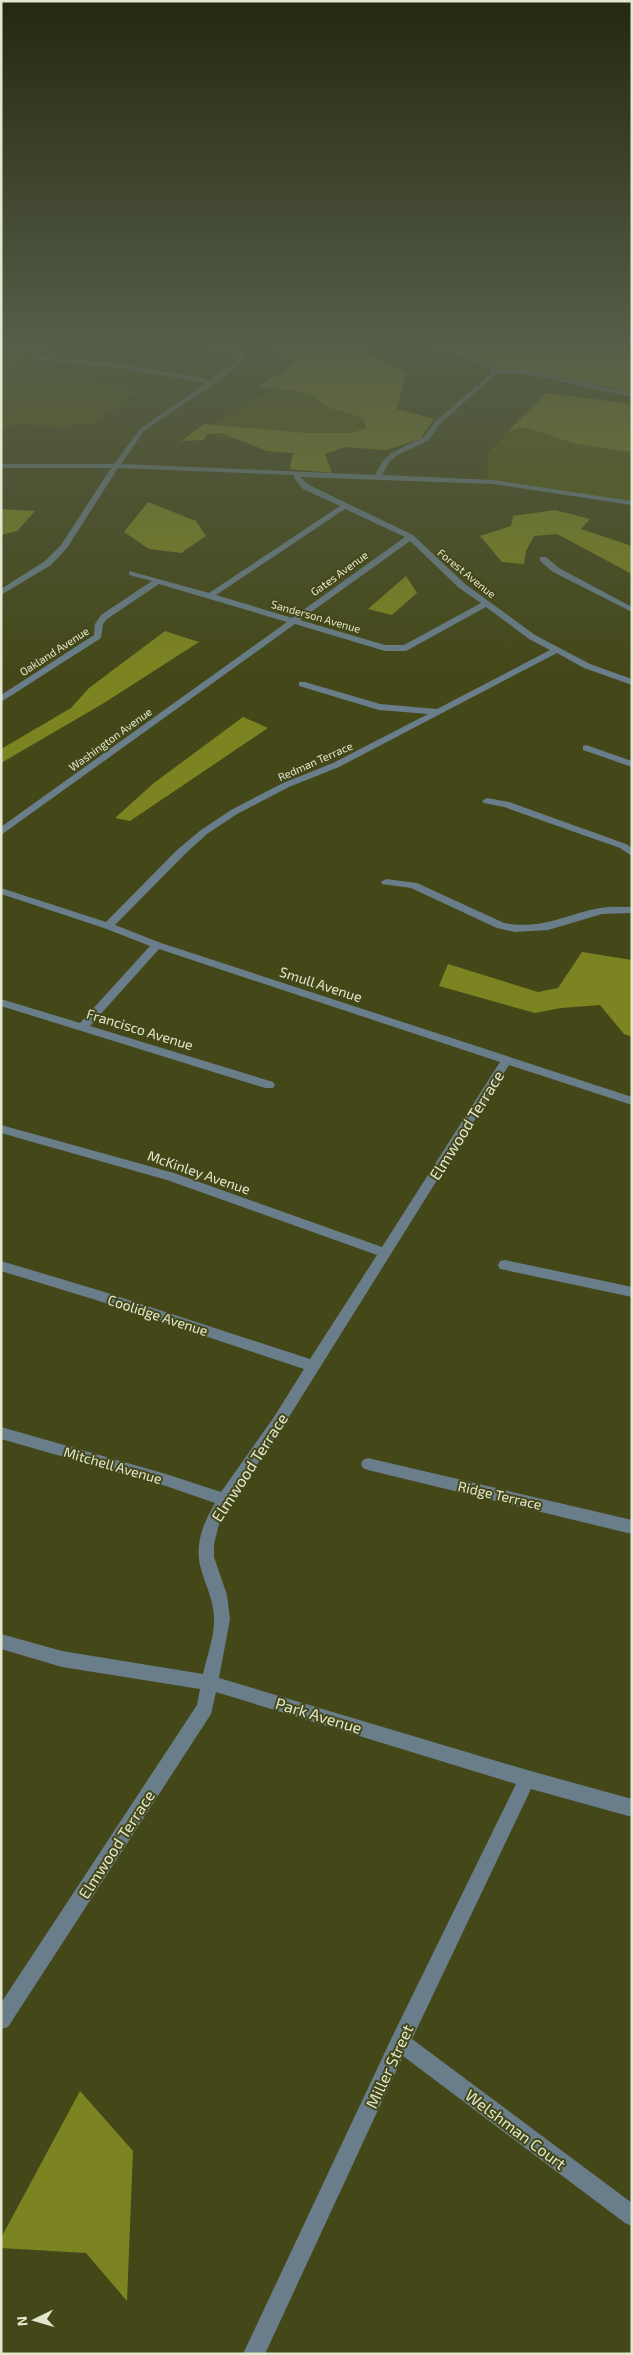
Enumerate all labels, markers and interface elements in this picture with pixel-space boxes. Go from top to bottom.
street label: Forest Avenue [435,546,499,600]
street label: Gates Avenue [308,548,370,598]
street label: Sanderson Avenue [270,597,362,635]
street label: Oakland Avenue [17,624,91,678]
street label: Washington Avenue [66,704,154,773]
street label: Redman Terrace [276,739,354,783]
street label: Smull Avenue [278,963,364,1005]
street label: Francisco Avenue [85,1005,195,1053]
street label: Elmwood Terrace [425,1067,507,1183]
street label: McKinley Avenue [145,1146,253,1198]
street label: Coolidge Avenue [106,1291,210,1339]
street label: Elmwood Terrace [207,1409,291,1525]
street label: Mitchell Avenue [62,1443,164,1487]
street label: Ridge Terrace [456,1477,544,1513]
street label: Park Avenue [273,1693,365,1737]
street label: Elmwood Terrace [74,1786,158,1902]
street label: Miller Street [361,2021,417,2111]
street label: Welshman Court [462,2085,570,2173]
north arrow [10,2295,60,2345]
text: N [13,2315,30,2327]

